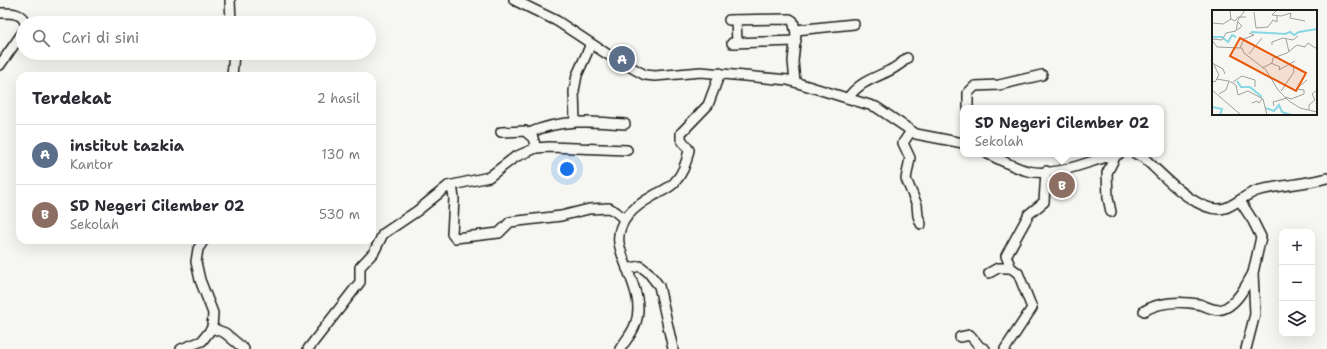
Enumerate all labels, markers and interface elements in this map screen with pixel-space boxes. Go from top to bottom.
inset map [1212,10,1317,115]
search box [16,16,376,60]
icon: search [30,27,52,49]
text: Cari di sini [62,28,139,48]
pin: A [609,44,635,74]
text: Terdekat [32,87,112,109]
text: 2 hasil [317,90,360,107]
popup [960,105,1164,157]
text: SD Negeri Cilember 02 [975,113,1149,133]
text: Sekolah [975,133,1024,150]
text: institut tazkia [70,136,184,156]
text: A [40,146,50,163]
text: 130 m [322,146,360,163]
text: Kantor [70,156,113,173]
your location [557,159,577,179]
pin: B [1049,170,1075,200]
text: SD Negeri Cilember 02 [70,196,245,216]
text: B [41,206,49,223]
text: 530 m [319,206,360,223]
text: Sekolah [70,216,119,233]
map controls [1279,229,1315,337]
button: + [1279,229,1315,265]
button: − [1279,265,1315,301]
button: layers [1279,301,1315,337]

